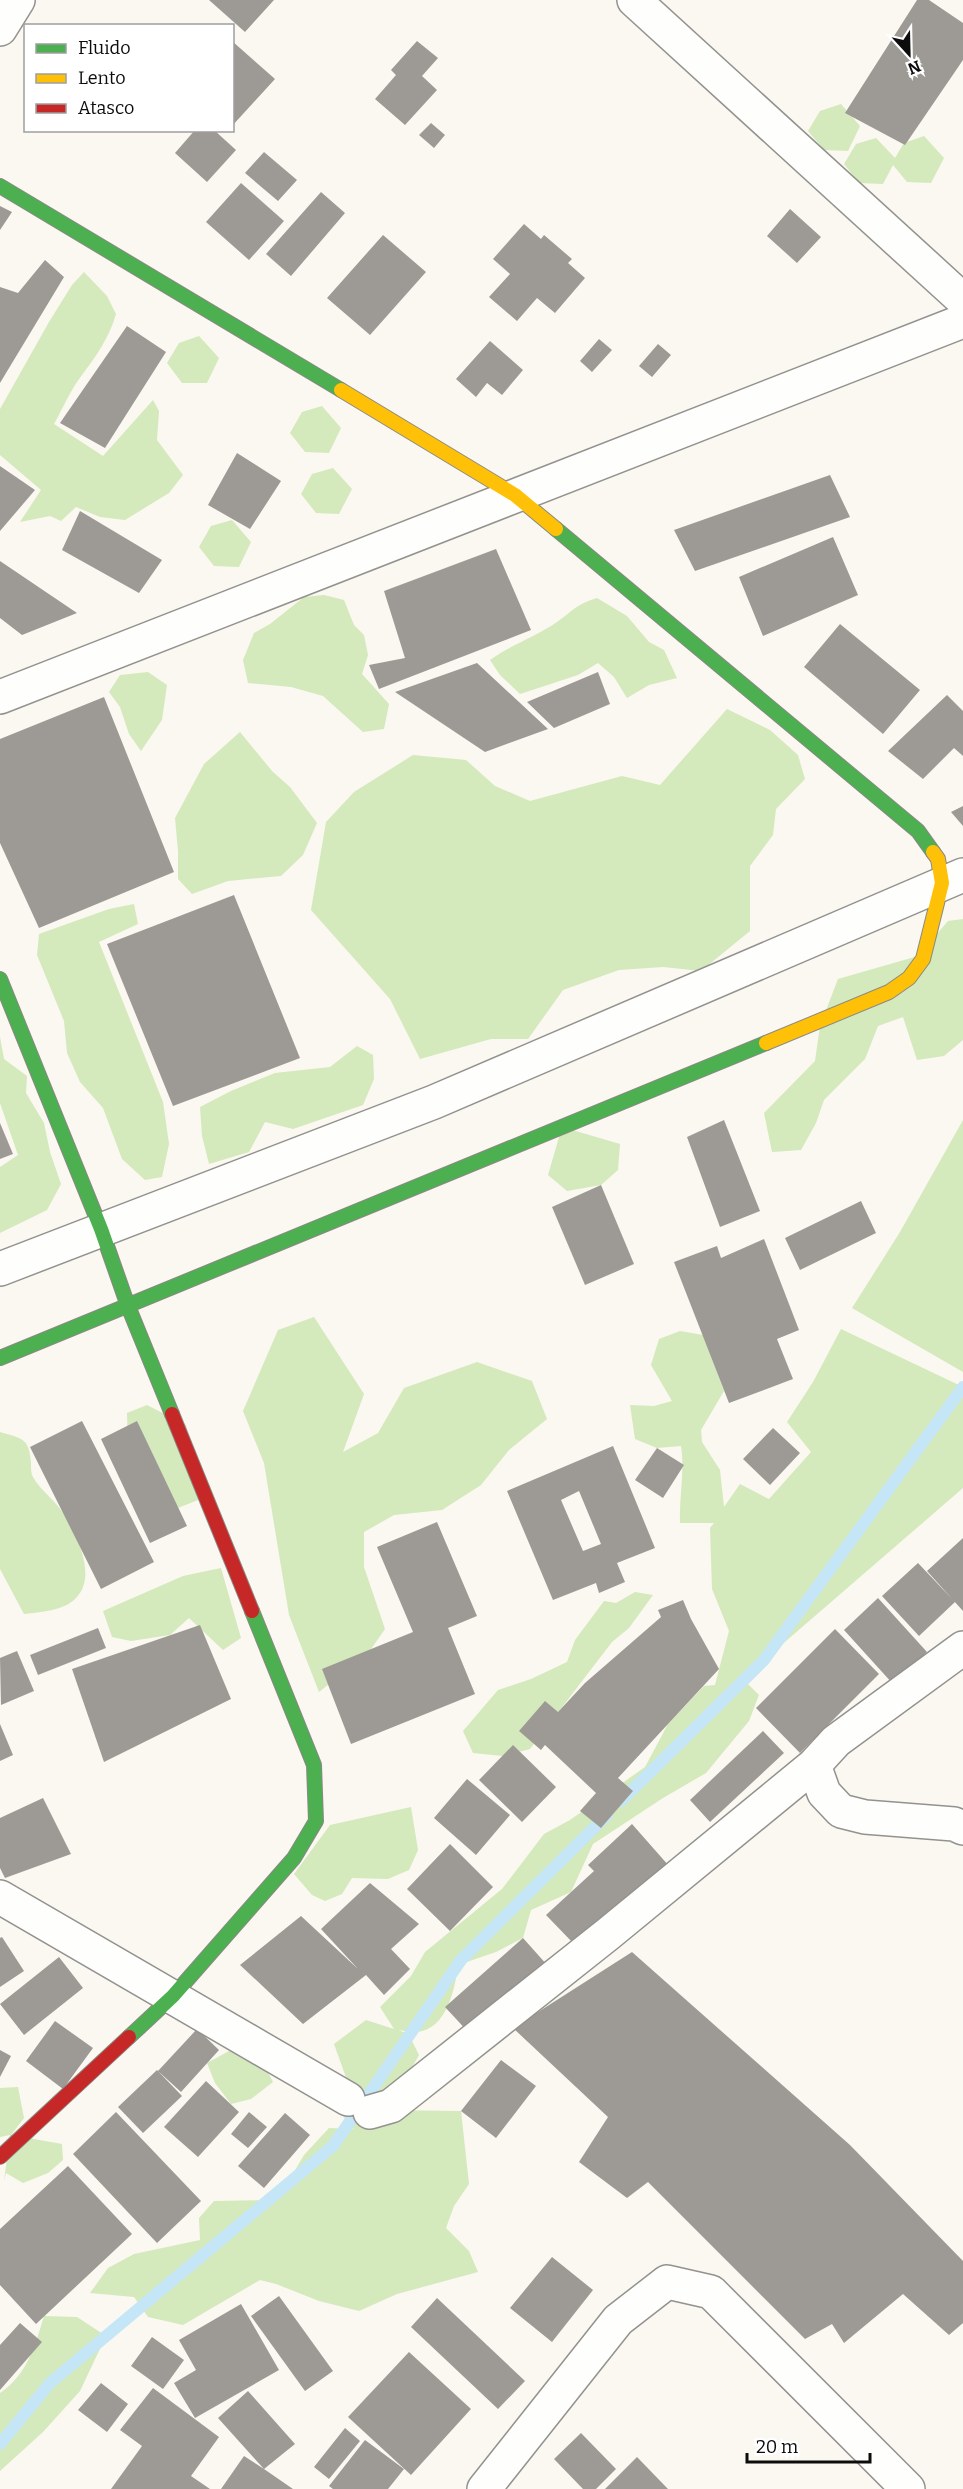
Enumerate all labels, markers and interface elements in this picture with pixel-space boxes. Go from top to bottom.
legend [24,24,234,132]
north arrow [879,24,939,84]
text: Fluido [78,37,131,59]
text: N [905,56,924,79]
text: Lento [78,67,126,89]
text: Atasco [78,97,134,119]
scale bar [747,2426,870,2464]
text: 20 m [756,2436,798,2458]

